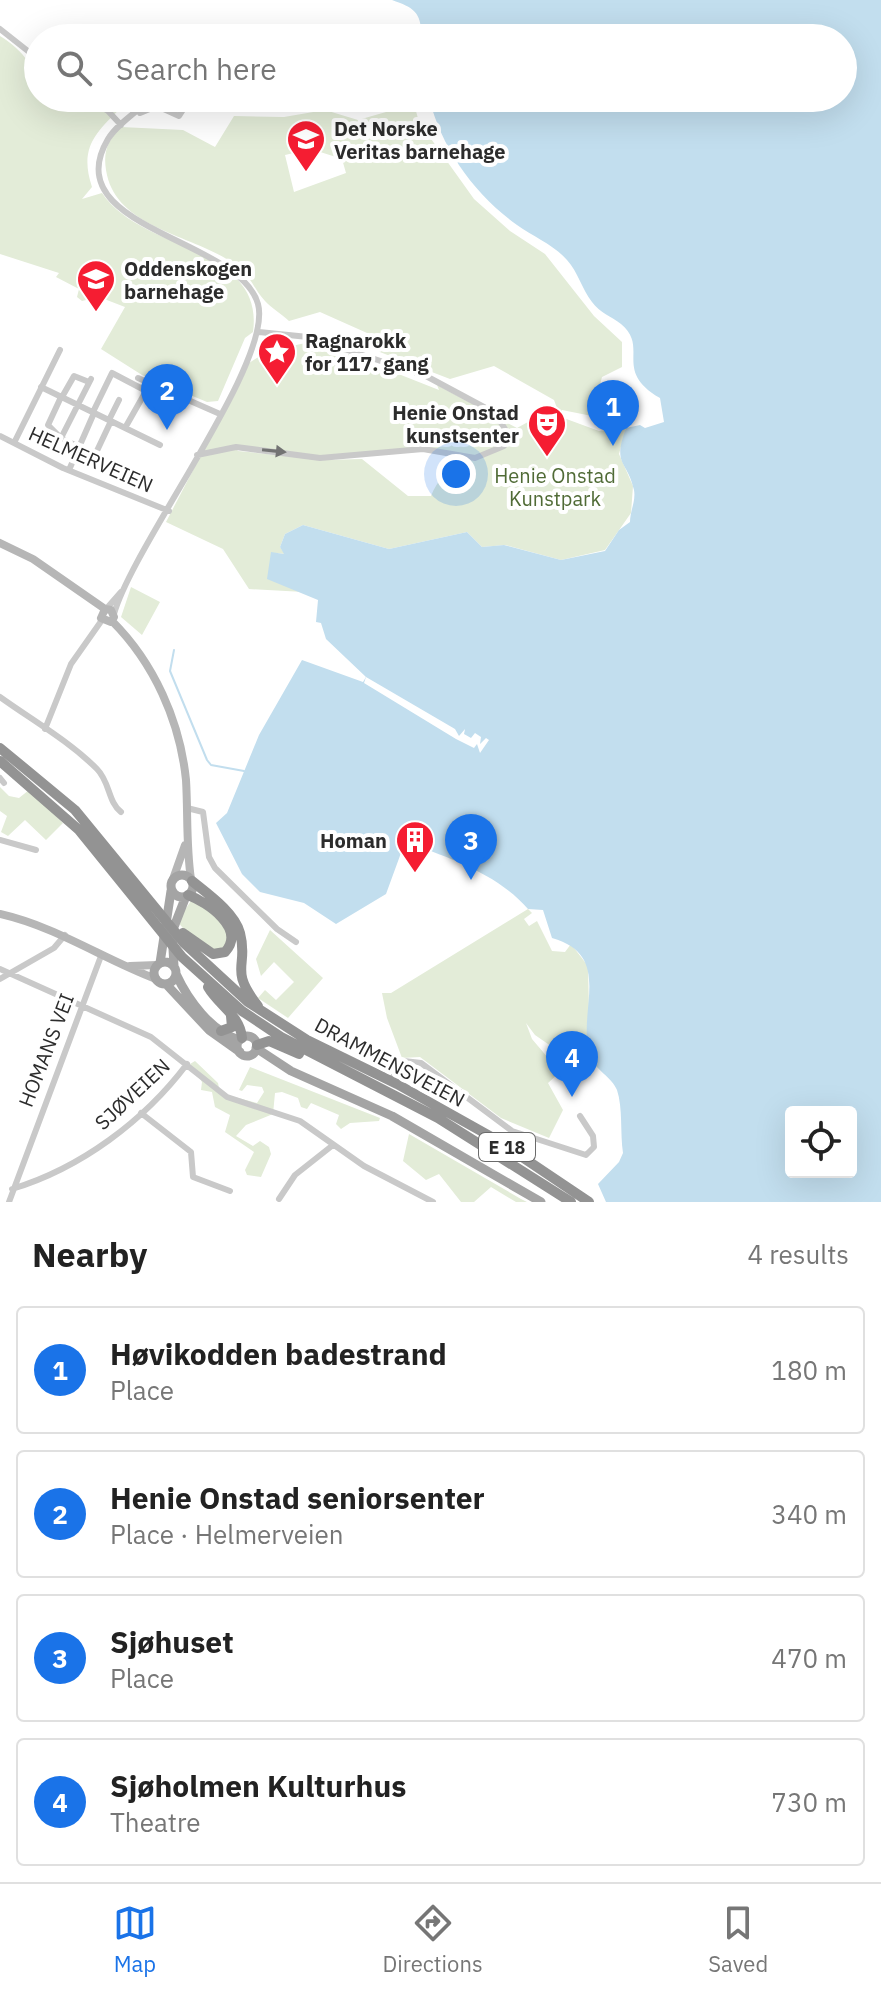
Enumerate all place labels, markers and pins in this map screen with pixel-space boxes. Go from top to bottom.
place label: Det Norske Veritas barnehage [334,115,505,165]
school or university icon: Det Norske Veritas barnehage [285,118,327,173]
place label: Oddenskogen barnehage [124,255,252,305]
school or university icon: Oddenskogen barnehage [75,258,117,313]
place label: Ragnarokk for 117. gang [305,327,429,377]
place icon: Ragnarokk for 117. gang [256,331,298,386]
pin: 2 [141,364,193,430]
pin: 1 [587,380,639,446]
place label: Henie Onstad kunstsenter [392,399,519,449]
theatre icon: Henie Onstad kunstsenter [526,403,568,458]
pin: 3 [445,814,497,880]
building icon: Homan [394,819,436,874]
place label: Homan [320,827,387,854]
pin: 4 [546,1031,598,1097]

